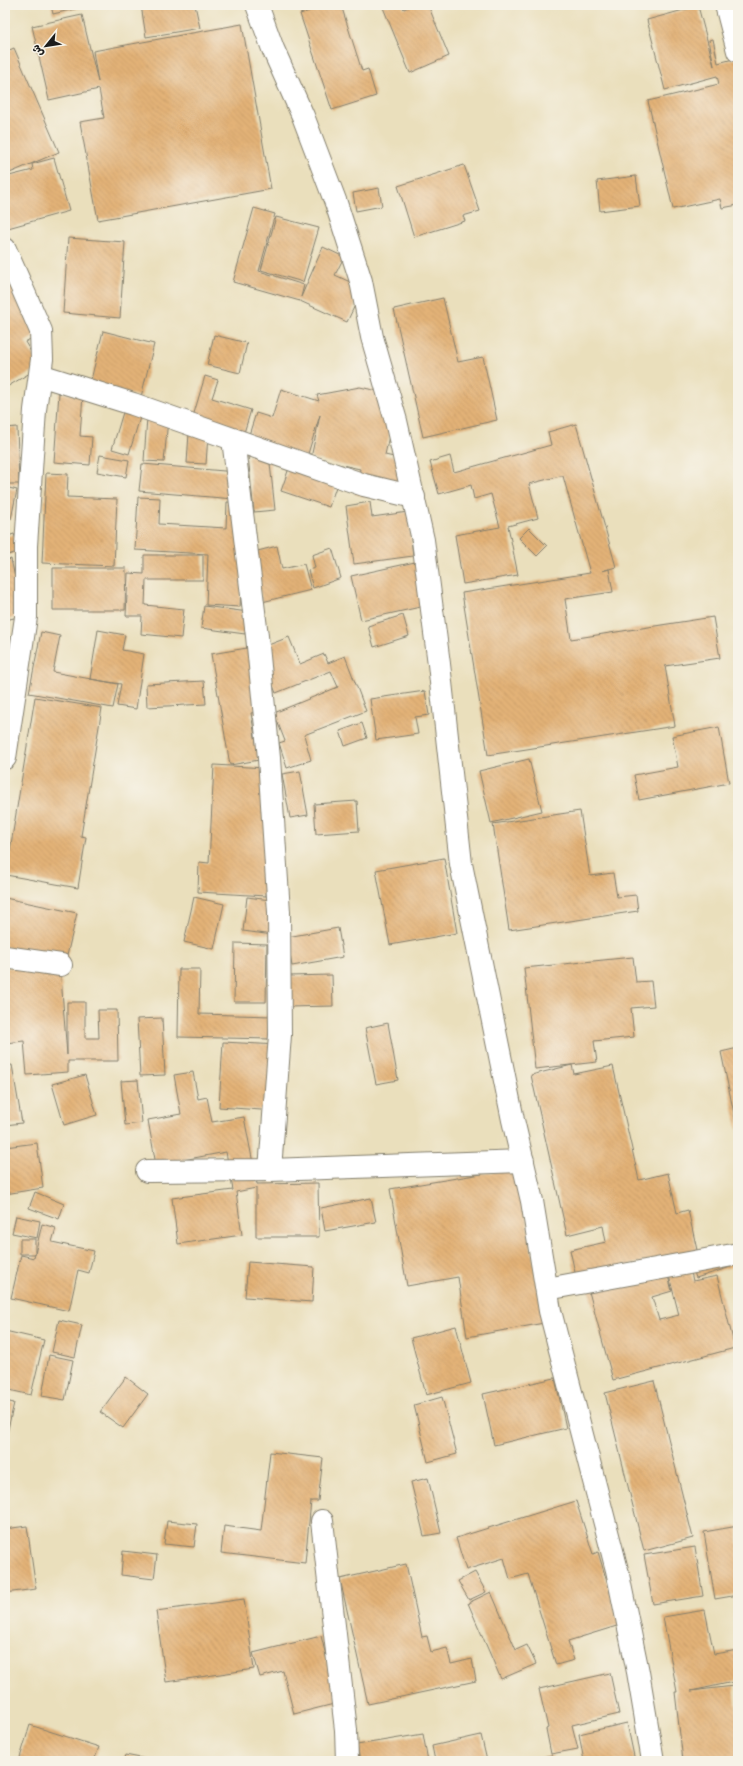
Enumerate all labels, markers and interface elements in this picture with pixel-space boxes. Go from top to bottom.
north arrow [26,26,66,66]
text: ش [27,42,46,60]

